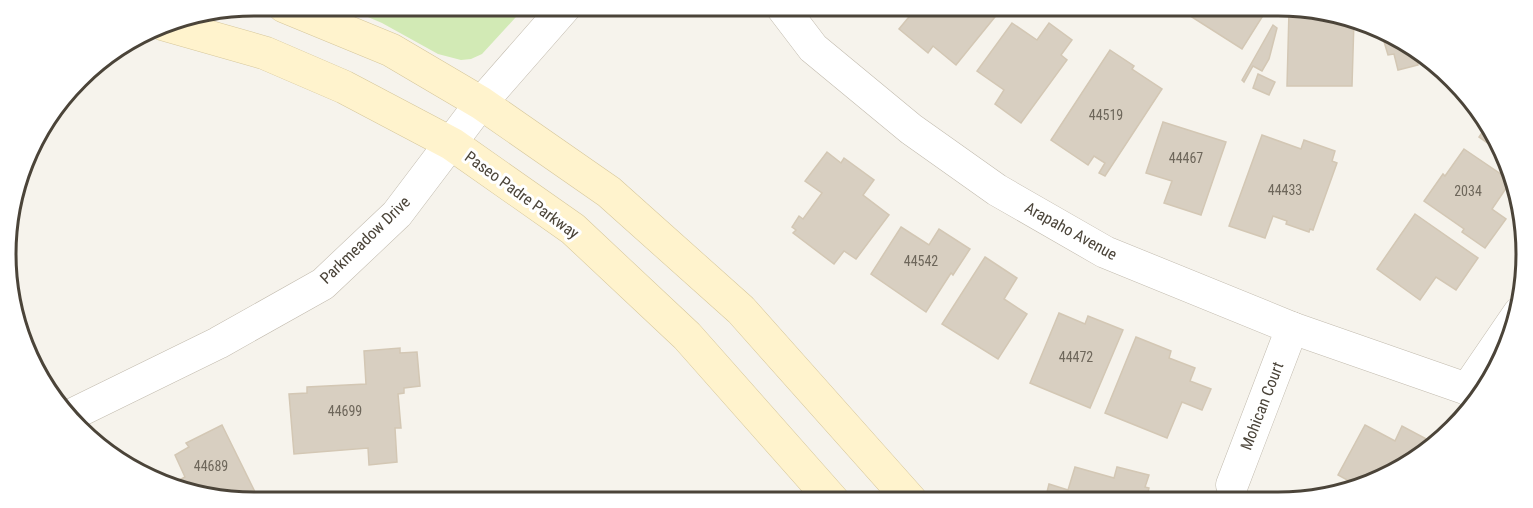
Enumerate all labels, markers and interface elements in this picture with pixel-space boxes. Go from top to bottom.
house number: 44519 [1089,107,1123,123]
street label: Paseo Padre Parkway [461,147,583,243]
house number: 44467 [1169,150,1203,166]
house number: 44433 [1268,182,1302,198]
house number: 2034 [1454,183,1482,199]
street label: Parkmeadow Drive [316,192,414,288]
street label: Arapaho Avenue [1022,198,1120,264]
house number: 44542 [904,253,938,269]
house number: 44472 [1059,349,1093,365]
street label: Mohican Court [1236,359,1288,453]
house number: 44699 [328,403,362,419]
house number: 44689 [194,458,228,474]

